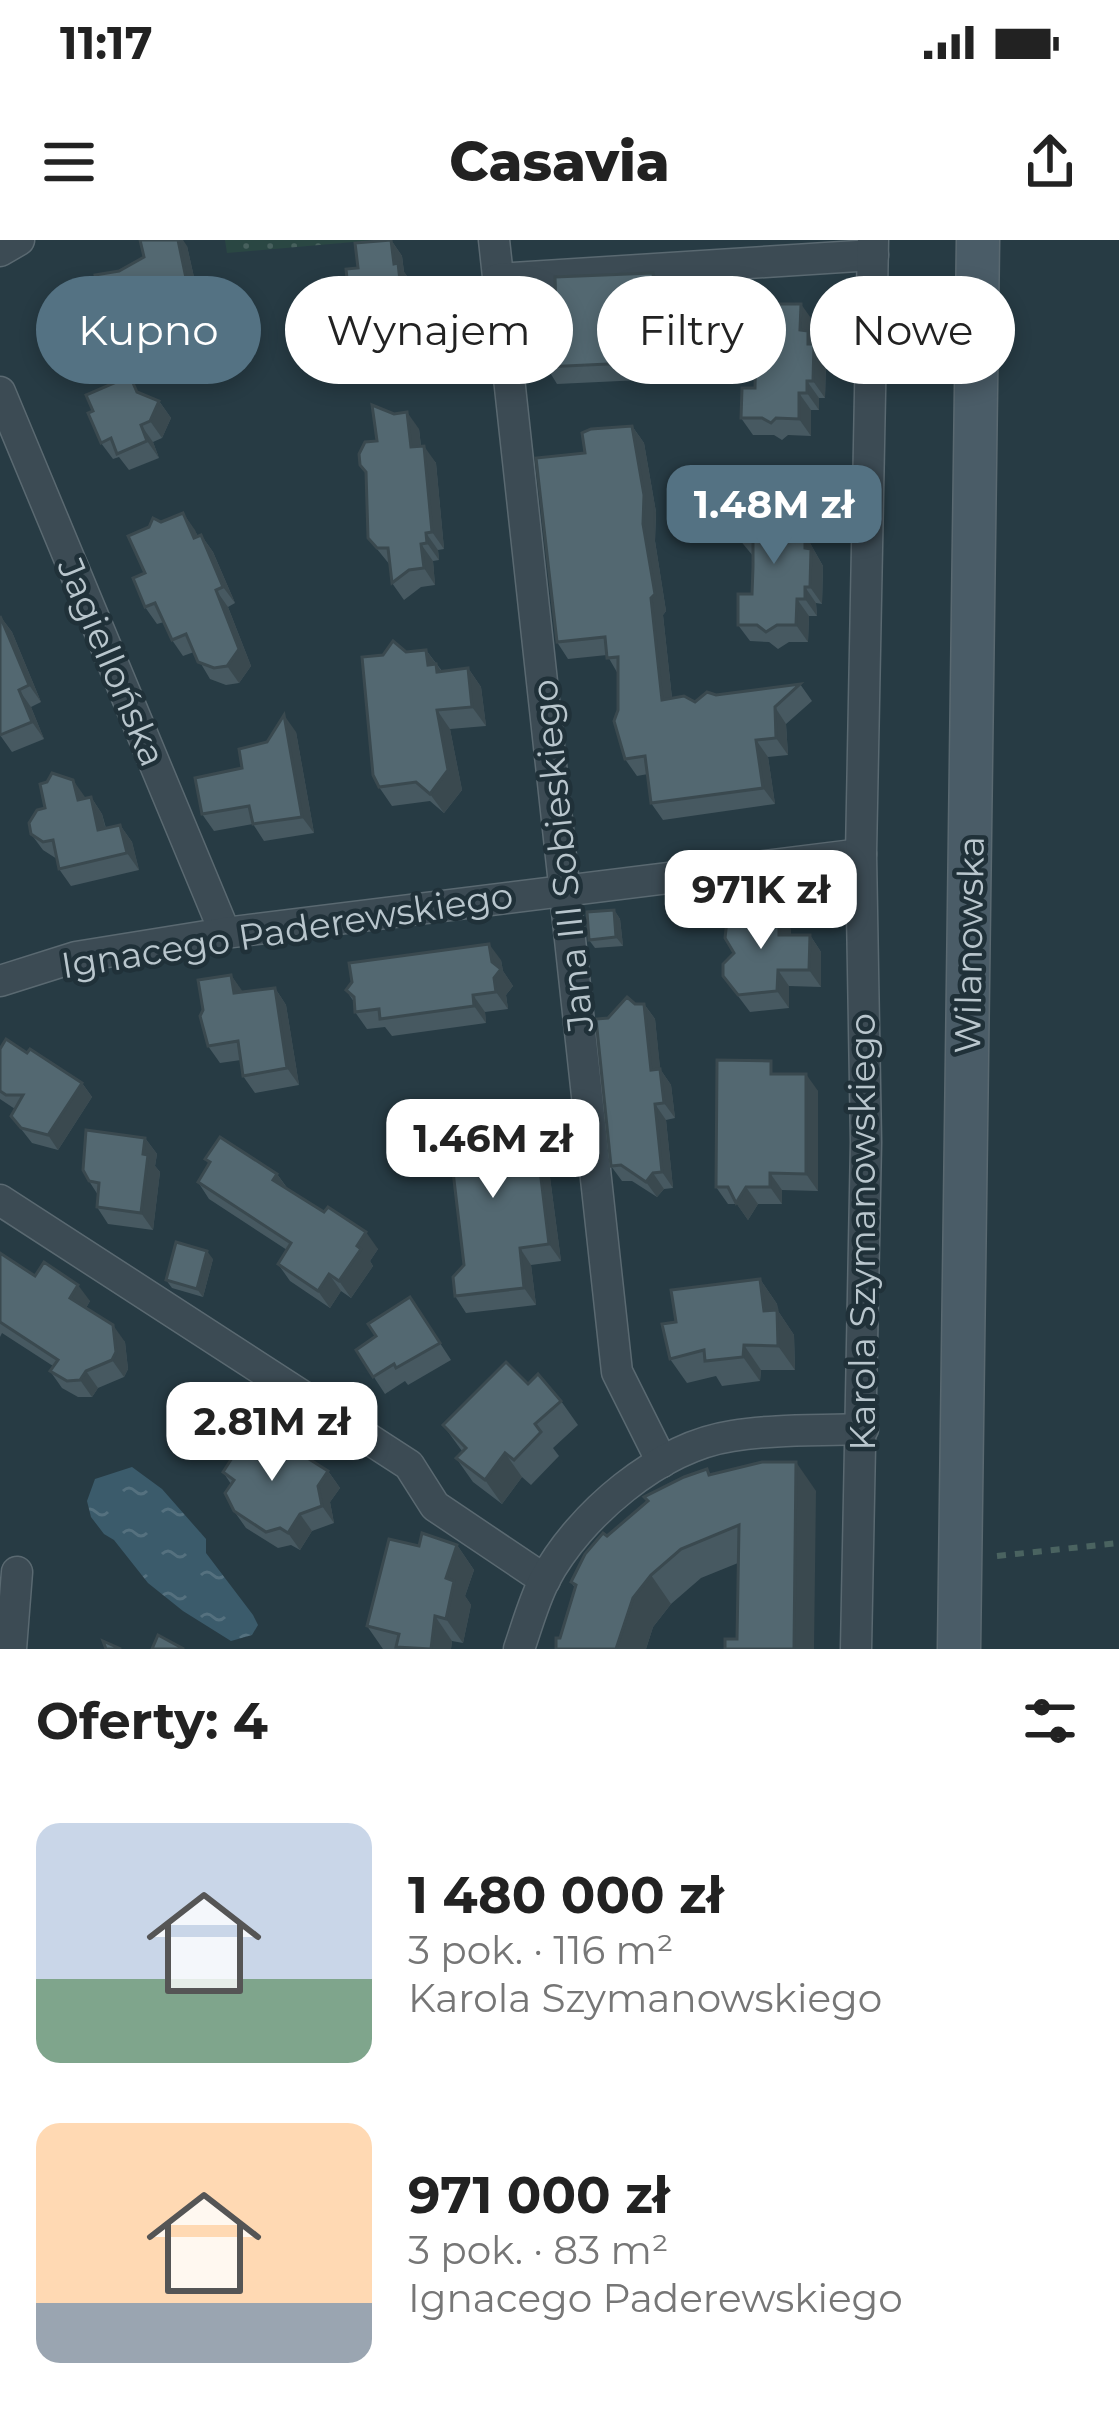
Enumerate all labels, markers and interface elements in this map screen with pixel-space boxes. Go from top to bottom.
text: 11:17 [60,15,153,70]
icon: menu [36,129,102,195]
text: Casavia [449,129,670,195]
icon: share [1017,129,1083,195]
chip: Kupno [36,276,261,384]
chip: Wynajem [285,276,573,384]
chip: Filtry [597,276,786,384]
chip: Nowe [810,276,1015,384]
pin: 1.48M zł [650,465,898,567]
text: 1.48M zł [694,480,854,528]
street label: Jagiellońska [48,550,176,773]
street label: Jana III Sobieskiego [522,677,603,1036]
street label: Wilanowska [945,836,993,1054]
pin: 971K zł [650,850,872,952]
text: 971K zł [692,865,830,913]
street label: Ignacego Paderewskiego [58,873,516,987]
street label: Karola Szymanowskiego [840,1013,884,1451]
pin: 1.46M zł [369,1099,617,1201]
text: 1.46M zł [413,1114,573,1162]
pin: 2.81M zł [148,1382,396,1484]
text: 2.81M zł [193,1397,351,1445]
icon: filters [1017,1688,1083,1754]
text: Oferty: 4 [36,1690,268,1752]
text: 1 480 000 zł [408,1864,724,1926]
icon: home [132,1871,276,2015]
text: 3 pok. · 116 m² [408,1926,674,1974]
text: Karola Szymanowskiego [408,1974,882,2022]
text: 971 000 zł [408,2164,670,2226]
icon: home [132,2171,276,2315]
text: 3 pok. · 83 m² [408,2226,669,2274]
text: Ignacego Paderewskiego [408,2274,903,2322]

